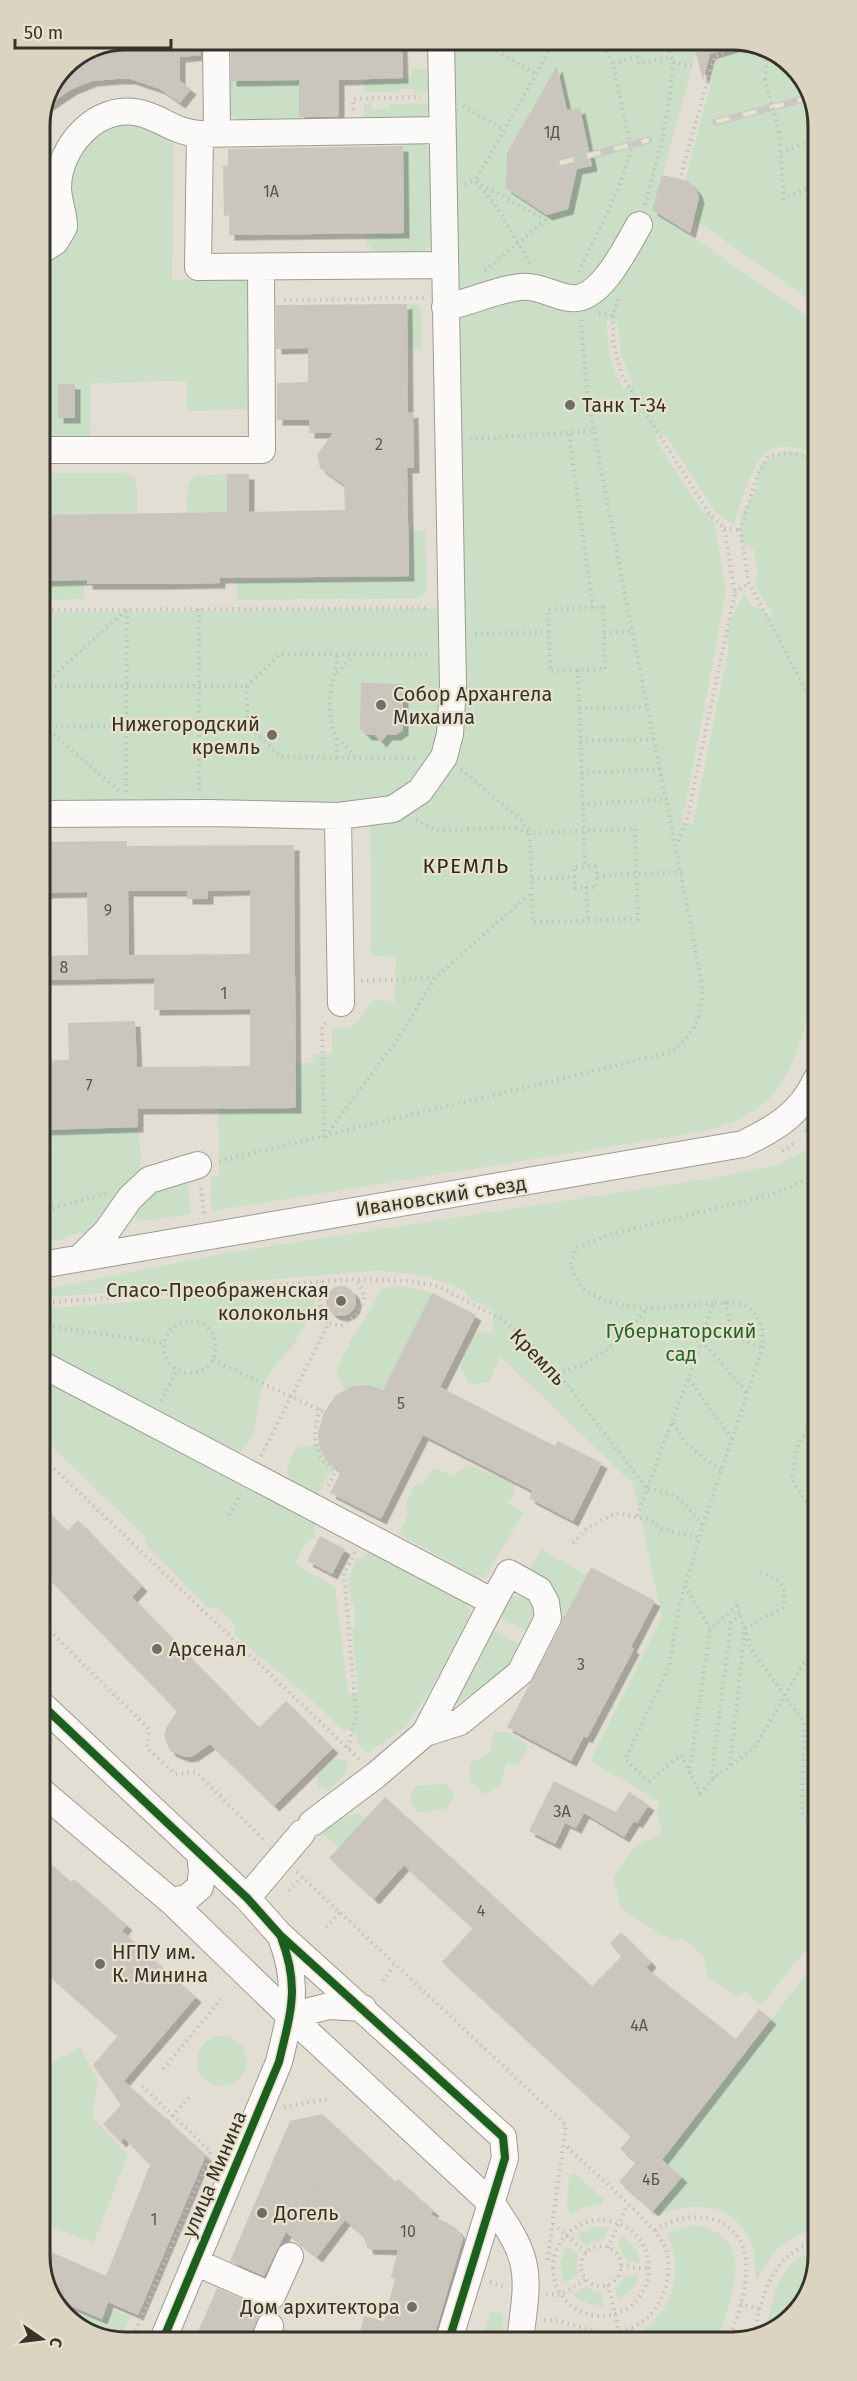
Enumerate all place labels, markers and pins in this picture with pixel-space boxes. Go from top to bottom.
place label: Танк Т-34 [582,393,667,417]
marker: Танк Т-34 [563,398,577,412]
place label: Собор Архангела Михаила [393,682,552,729]
marker: Собор Архангела Михаила [374,698,388,712]
place label: Нижегородский кремль [111,712,260,759]
marker: Нижегородский кремль [265,728,279,742]
place label: Спасо-Преображенская колокольня [106,1278,329,1325]
marker: Спасо-Преображенская колокольня [334,1294,348,1308]
place label: Арсенал [169,1637,247,1661]
marker: Арсенал [150,1642,164,1656]
place label: НГПУ им. К. Минина [112,1940,208,1987]
marker: НГПУ им. К. Минина [93,1957,107,1971]
place label: Догель [273,2201,339,2225]
marker: Догель [255,2206,269,2220]
place label: Дом архитектора [240,2295,400,2319]
marker: Дом архитектора [405,2300,419,2314]

